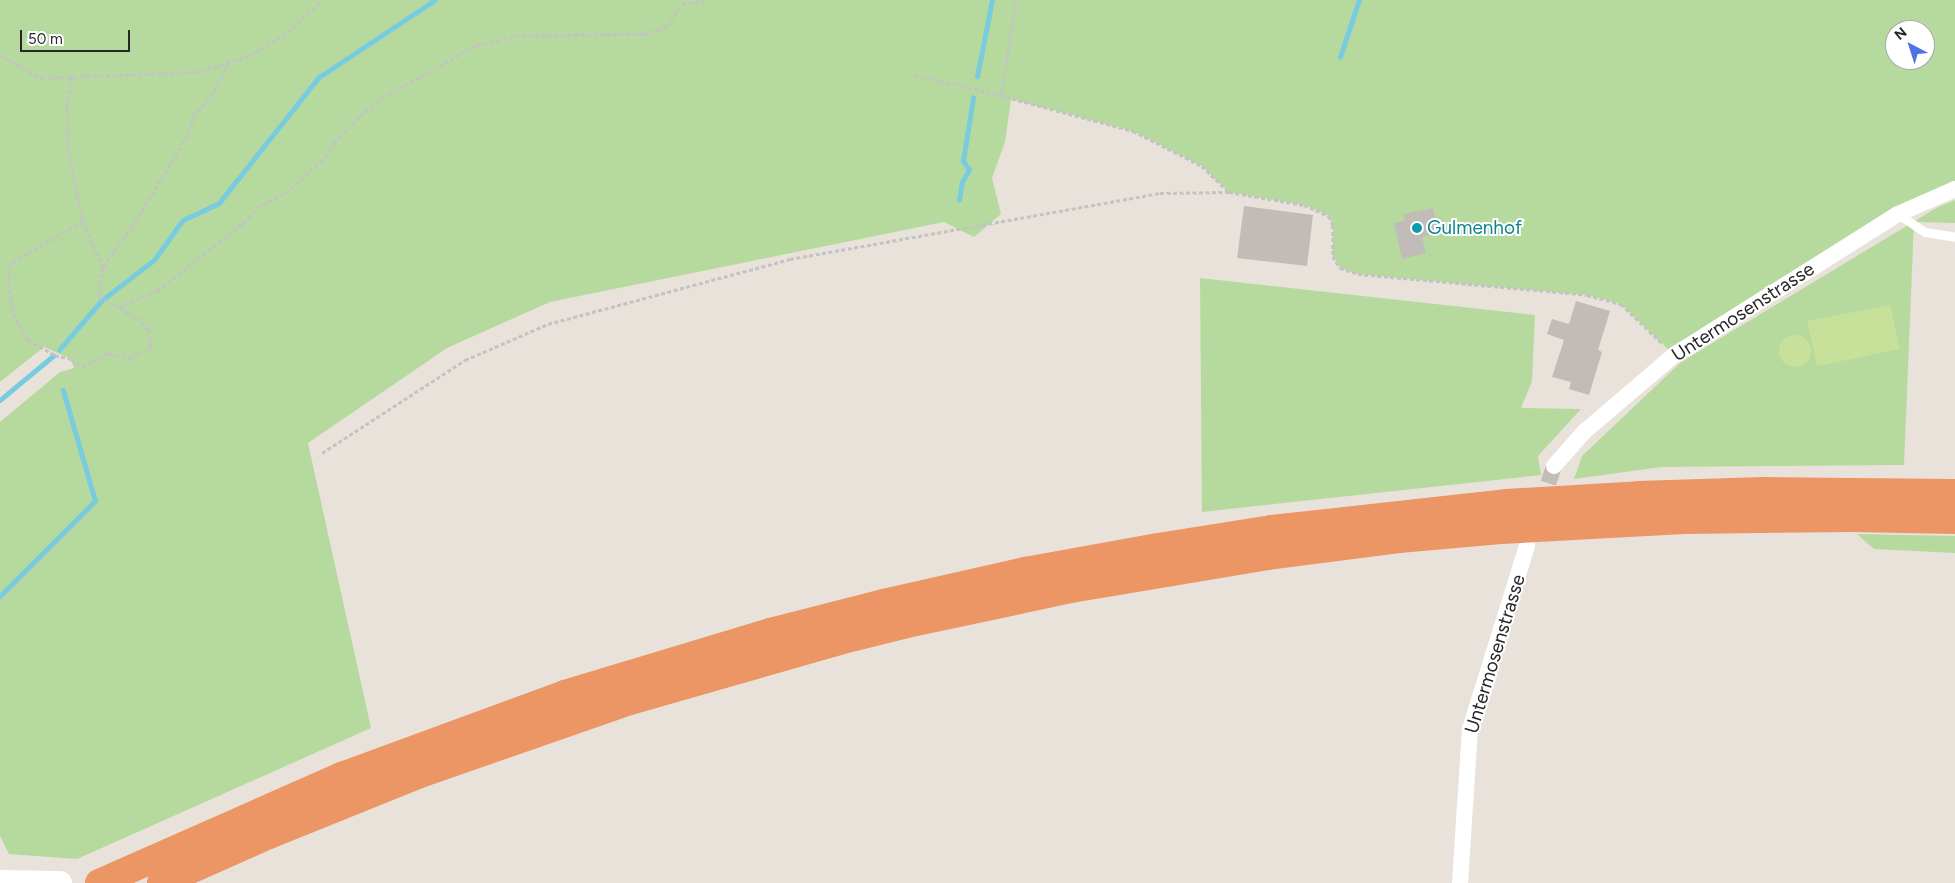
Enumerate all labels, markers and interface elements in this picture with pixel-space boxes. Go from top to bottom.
scale bar [22,20,132,52]
north arrow [1885,20,1935,70]
text: N [1891,24,1910,44]
text: 50 m [28,30,63,48]
place label: Gulmenhof [1427,217,1522,239]
marker: Gulmenhof [1411,222,1423,234]
street label: Untermosenstrasse [1668,257,1818,367]
street label: Untermosenstrasse [1460,572,1530,736]

